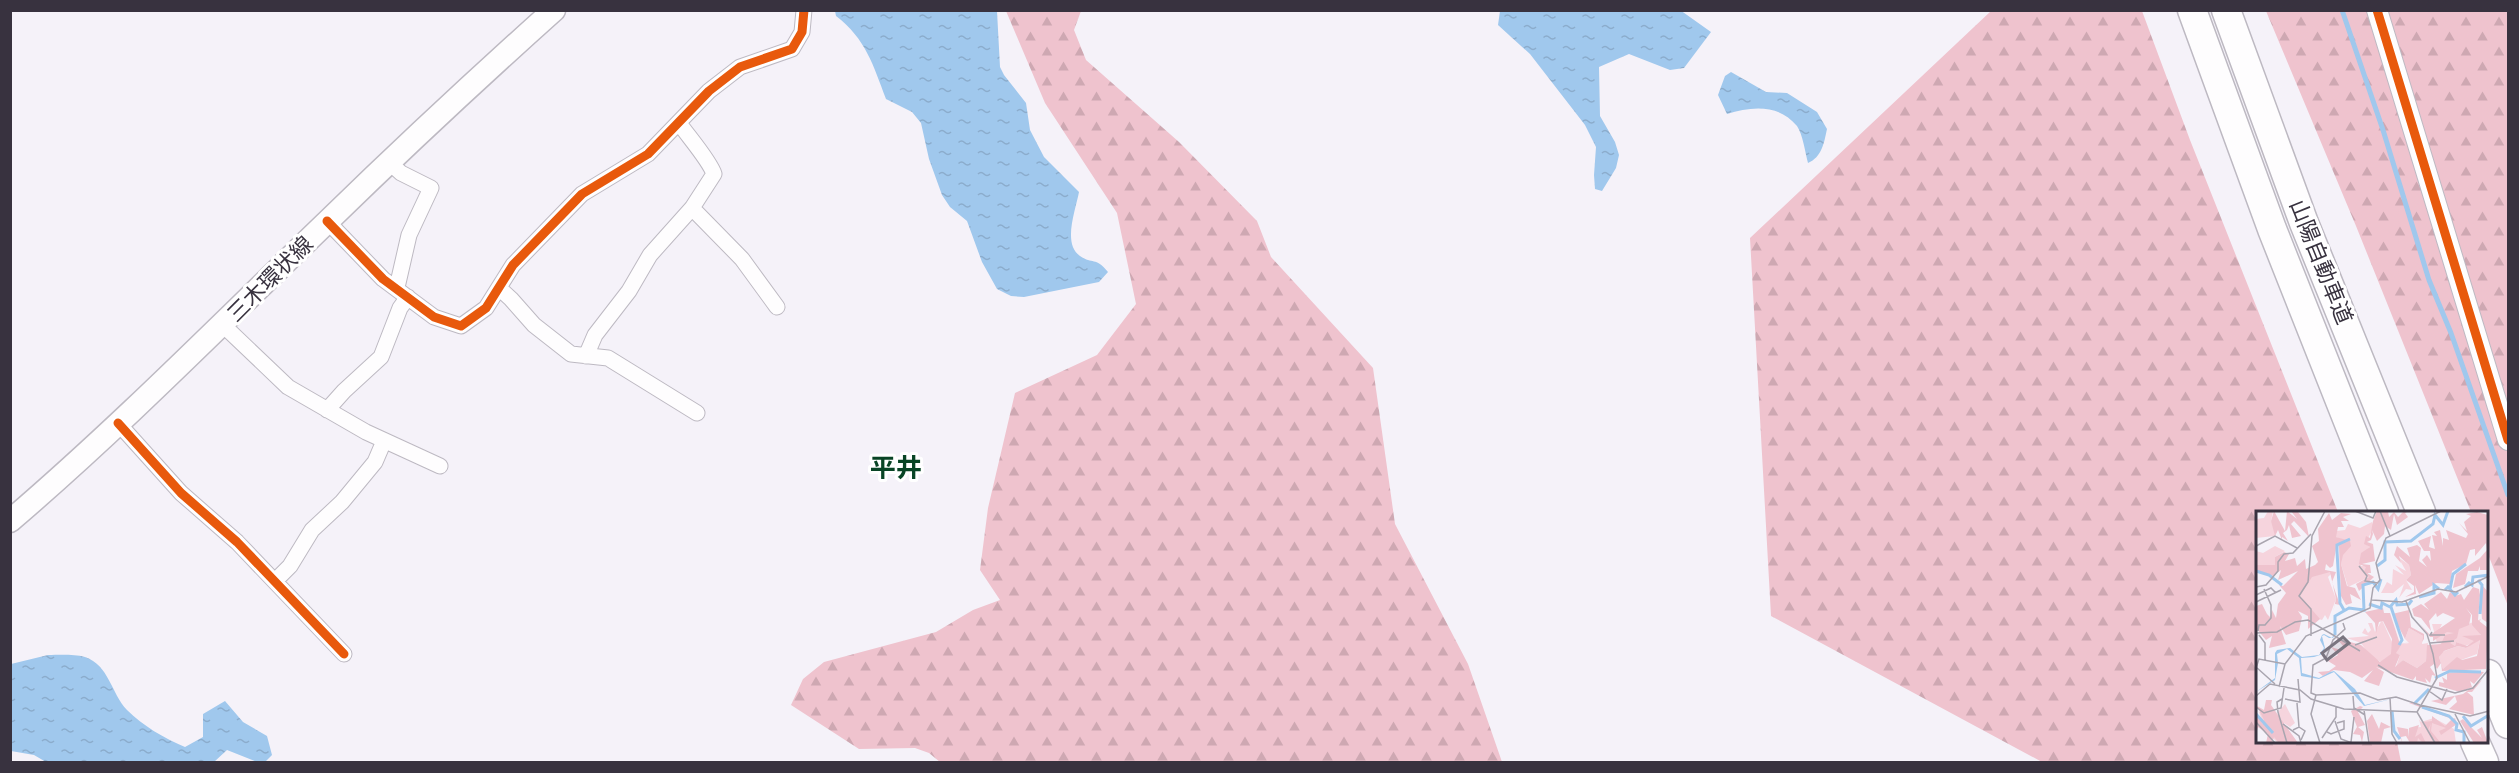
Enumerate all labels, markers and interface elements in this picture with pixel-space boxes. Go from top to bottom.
street label: 山陽自動車道 [2284,196,2358,328]
street label: 三木環状線 [222,231,318,327]
district label: 平井 [870,452,922,484]
inset map [2256,511,2489,743]

